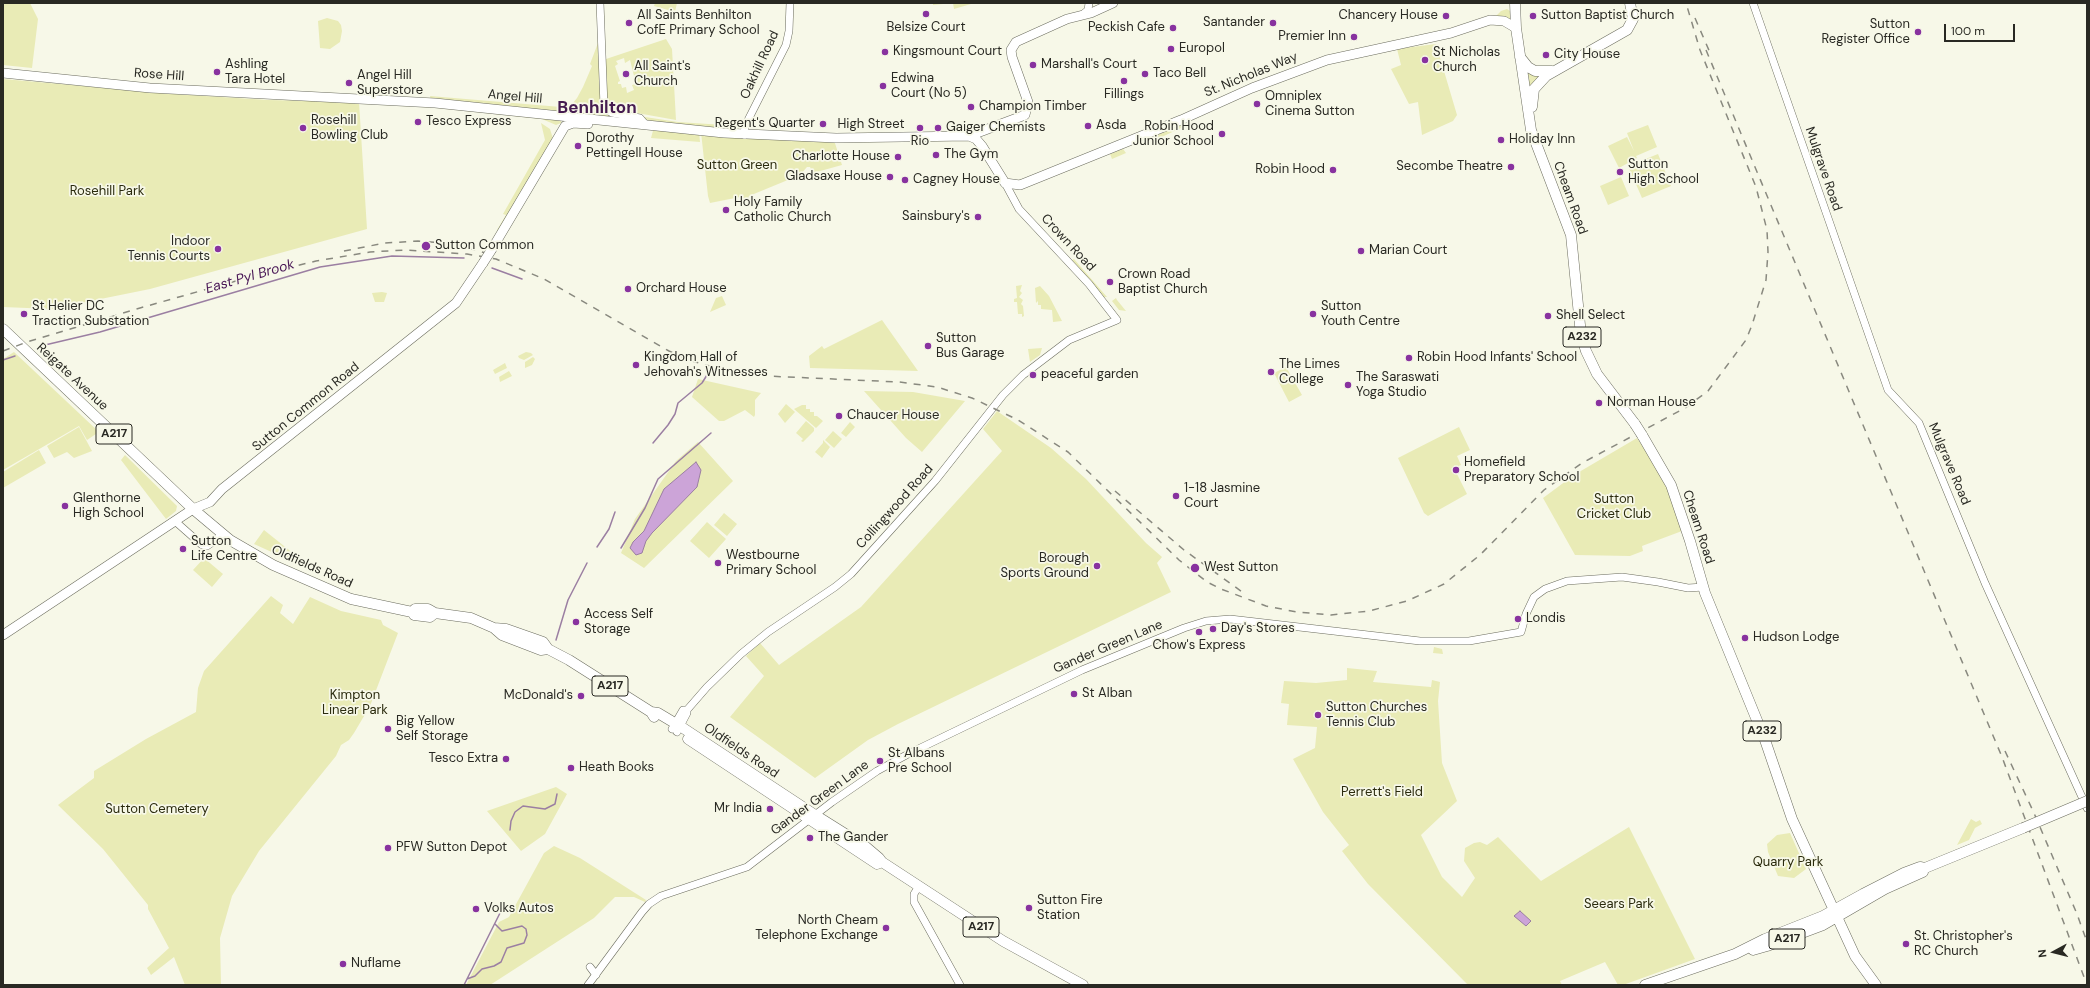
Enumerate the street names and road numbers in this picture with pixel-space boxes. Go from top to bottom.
street label: Oakhill Road [737,28,783,102]
street label: St. Nicholas Way [1202,49,1300,101]
street label: Rose Hill [133,65,185,85]
street label: Angel Hill [487,87,543,107]
street label: High Street [837,117,905,133]
street label: Mulgrave Road [1801,125,1845,213]
street label: Cheam Road [1550,159,1590,237]
street label: Crown Road [1038,211,1098,275]
road number: A232 [1563,327,1601,347]
street label: Reigate Avenue [33,340,111,414]
street label: Sutton Common Road [250,359,362,455]
street label: Mulgrave Road [1925,421,1973,507]
road number: A217 [96,424,132,444]
street label: Collingwood Road [853,462,937,552]
street label: Cheam Road [1679,488,1717,566]
street label: Oldfields Road [269,542,355,592]
street label: Gander Green Lane [1051,617,1165,677]
road number: A217 [592,676,628,696]
street label: Oldfields Road [701,720,781,782]
road number: A232 [1743,721,1781,741]
street label: Gander Green Lane [768,757,872,839]
road number: A217 [963,917,999,937]
road number: A217 [1769,929,1805,949]

